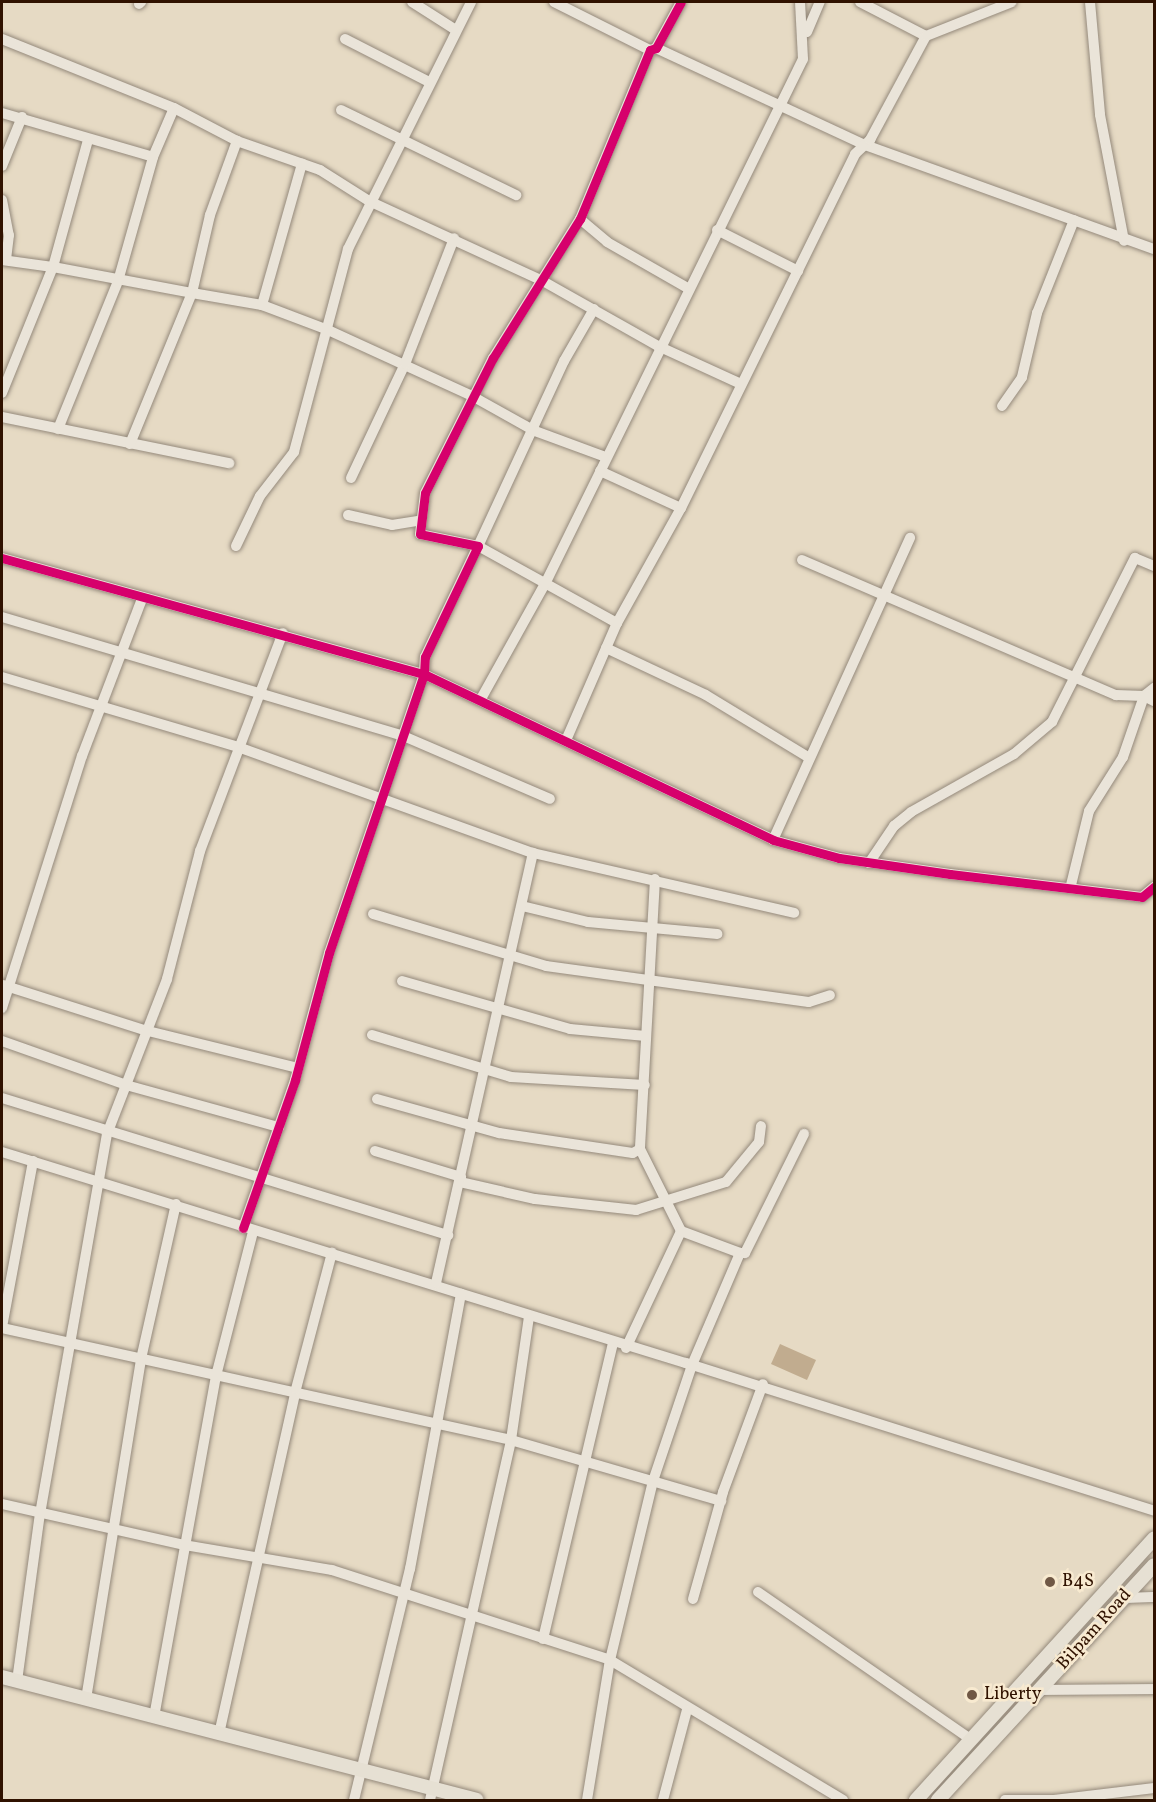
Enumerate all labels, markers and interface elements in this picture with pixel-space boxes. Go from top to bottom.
place label: B4S [1062,1571,1094,1593]
marker: B4S [1043,1575,1057,1589]
street label: Bilpam Road [1053,1585,1137,1675]
place label: Liberty [984,1684,1041,1706]
marker: Liberty [965,1688,979,1702]

